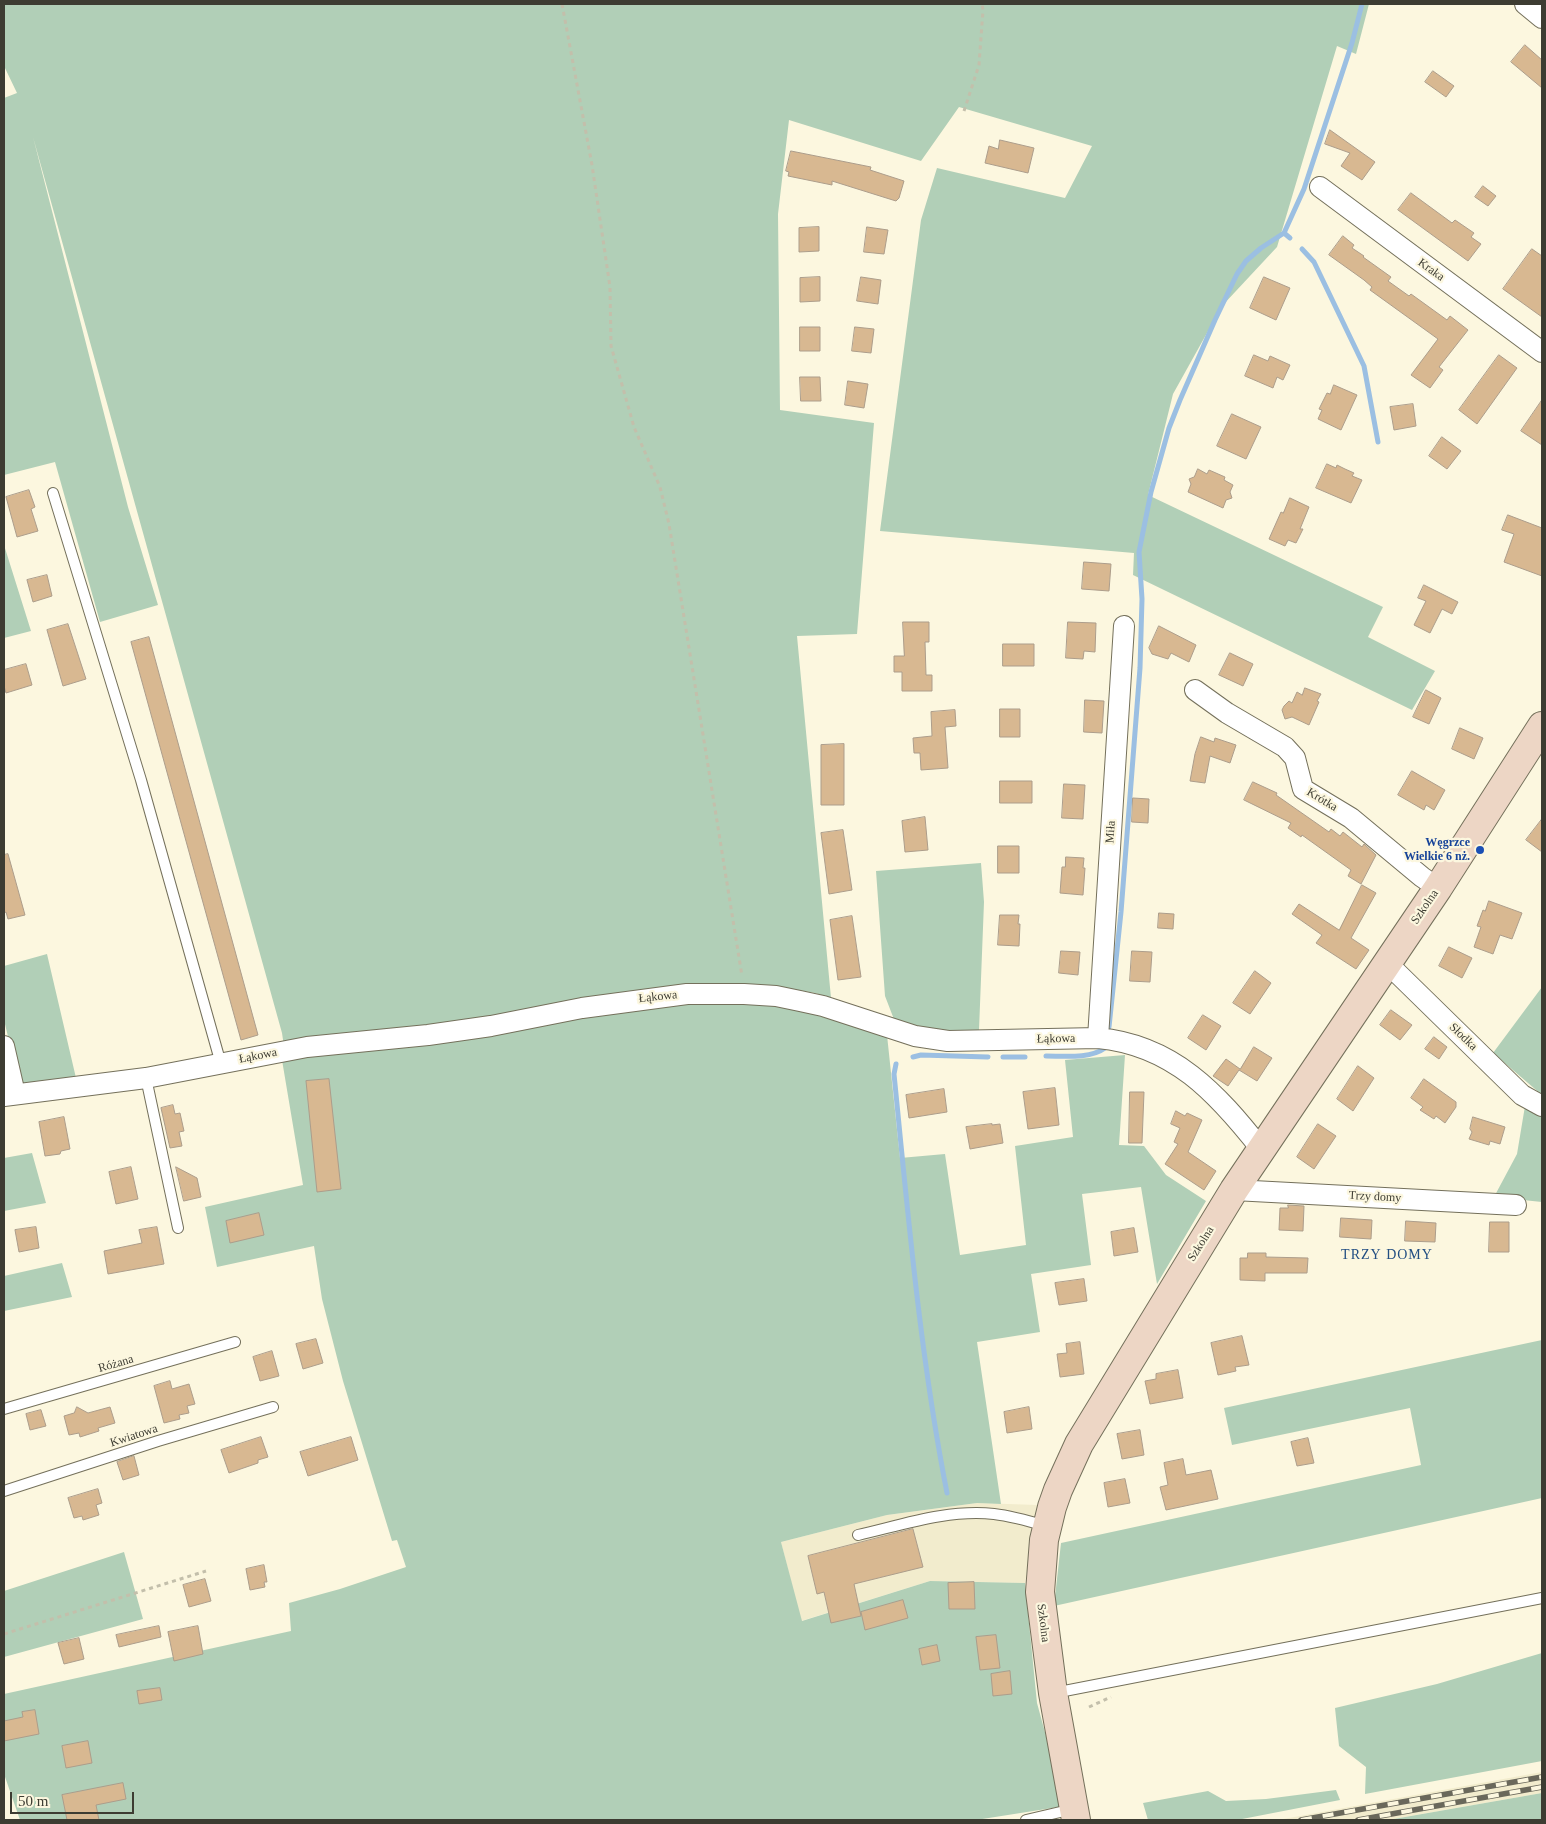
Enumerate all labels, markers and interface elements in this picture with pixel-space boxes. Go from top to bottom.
street label: Kraka [1415,256,1447,284]
street label: Krótka [1304,785,1340,815]
street label: Miła [1103,820,1119,844]
place label: Węgrzce Wielkie 6 nż. [1404,836,1470,864]
marker: Węgrzce Wielkie 6 nż. [1474,844,1486,856]
street label: Szkolna [1408,887,1442,927]
street label: Łąkowa [638,988,678,1006]
street label: Słodka [1446,1020,1480,1054]
street label: Łąkowa [1037,1031,1075,1047]
street label: Łąkowa [238,1045,278,1067]
street label: Trzy domy [1348,1188,1402,1206]
street label: Szkolna [1185,1224,1217,1264]
district label: TRZY DOMY [1340,1247,1434,1263]
street label: Różana [97,1352,135,1376]
street label: Kwiatowa [108,1422,160,1450]
street label: Szkolna [1033,1603,1053,1643]
scale bar [12,1782,136,1814]
text: 50 m [18,1793,48,1809]

